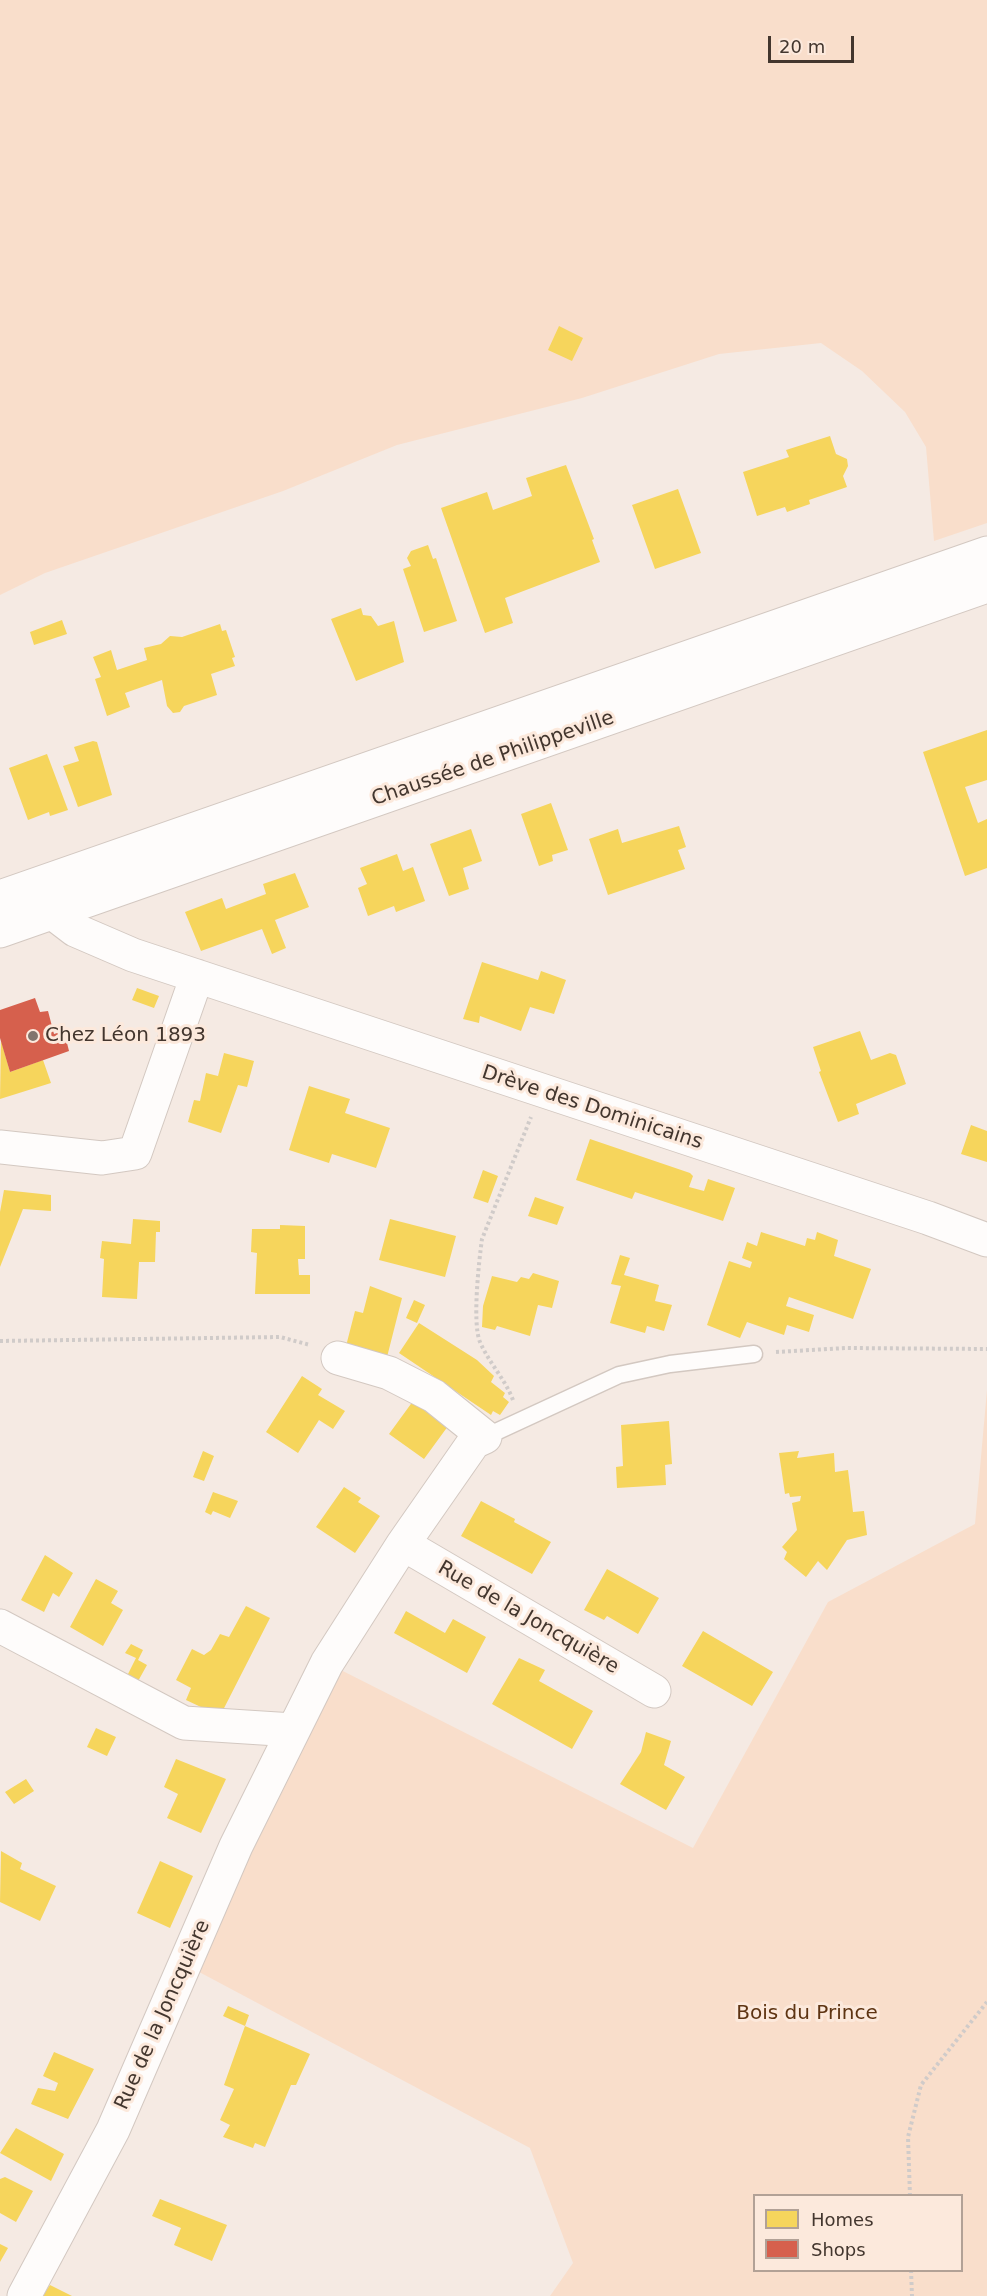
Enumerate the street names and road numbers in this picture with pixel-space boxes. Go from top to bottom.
street label: Chaussée de Philippeville [369,706,617,812]
street label: Drève des Dominicains [479,1061,705,1155]
street label: Rue de la Joncquière [433,1556,623,1680]
street label: Rue de la Joncquière [110,1916,216,2114]

